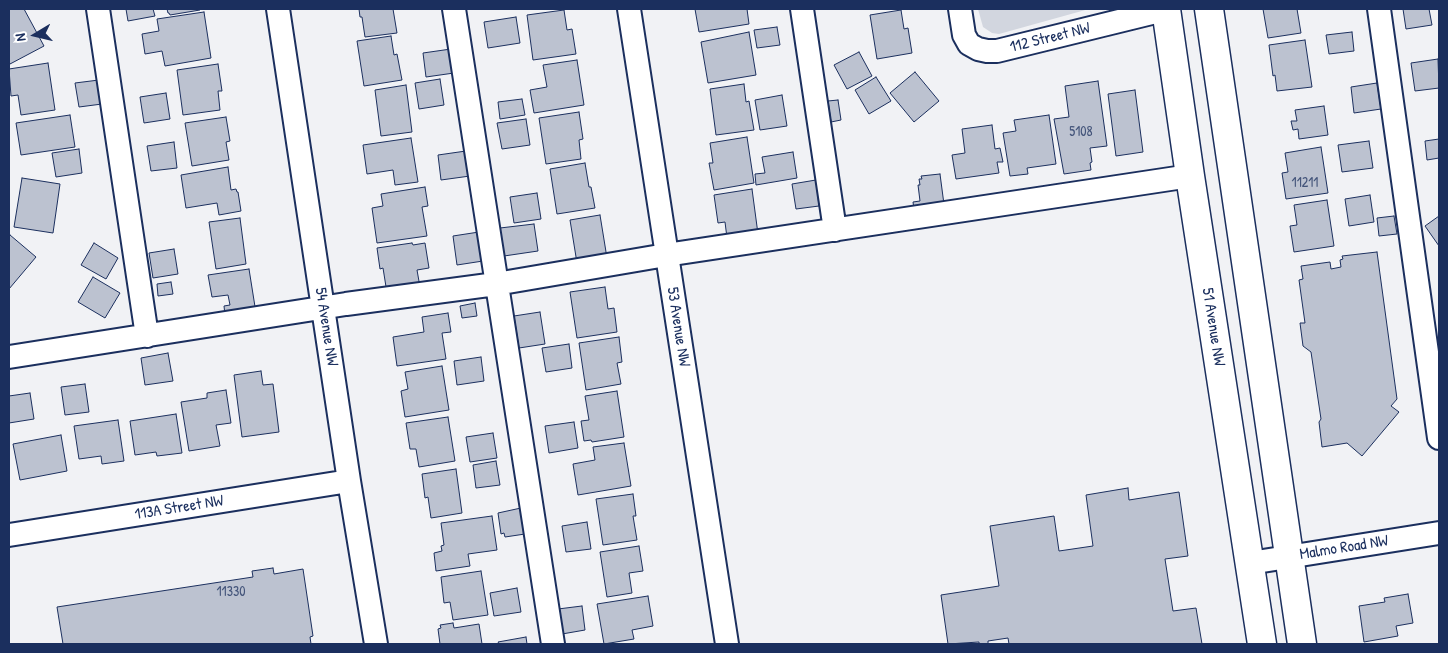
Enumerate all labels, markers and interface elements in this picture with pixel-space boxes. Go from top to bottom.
north arrow [10,10,60,60]
street label: 112 Street NW [1008,19,1092,57]
text: N [10,32,30,43]
house number: 5108 [1069,124,1093,140]
house number: 11211 [1292,175,1318,191]
street label: 54 Avenue NW [310,286,342,368]
street label: 53 Avenue NW [662,286,694,368]
street label: 51 Avenue NW [1197,287,1229,367]
street label: 113A Street NW [133,492,225,524]
street label: Malmo Road NW [1298,532,1390,564]
house number: 11330 [217,584,245,600]

